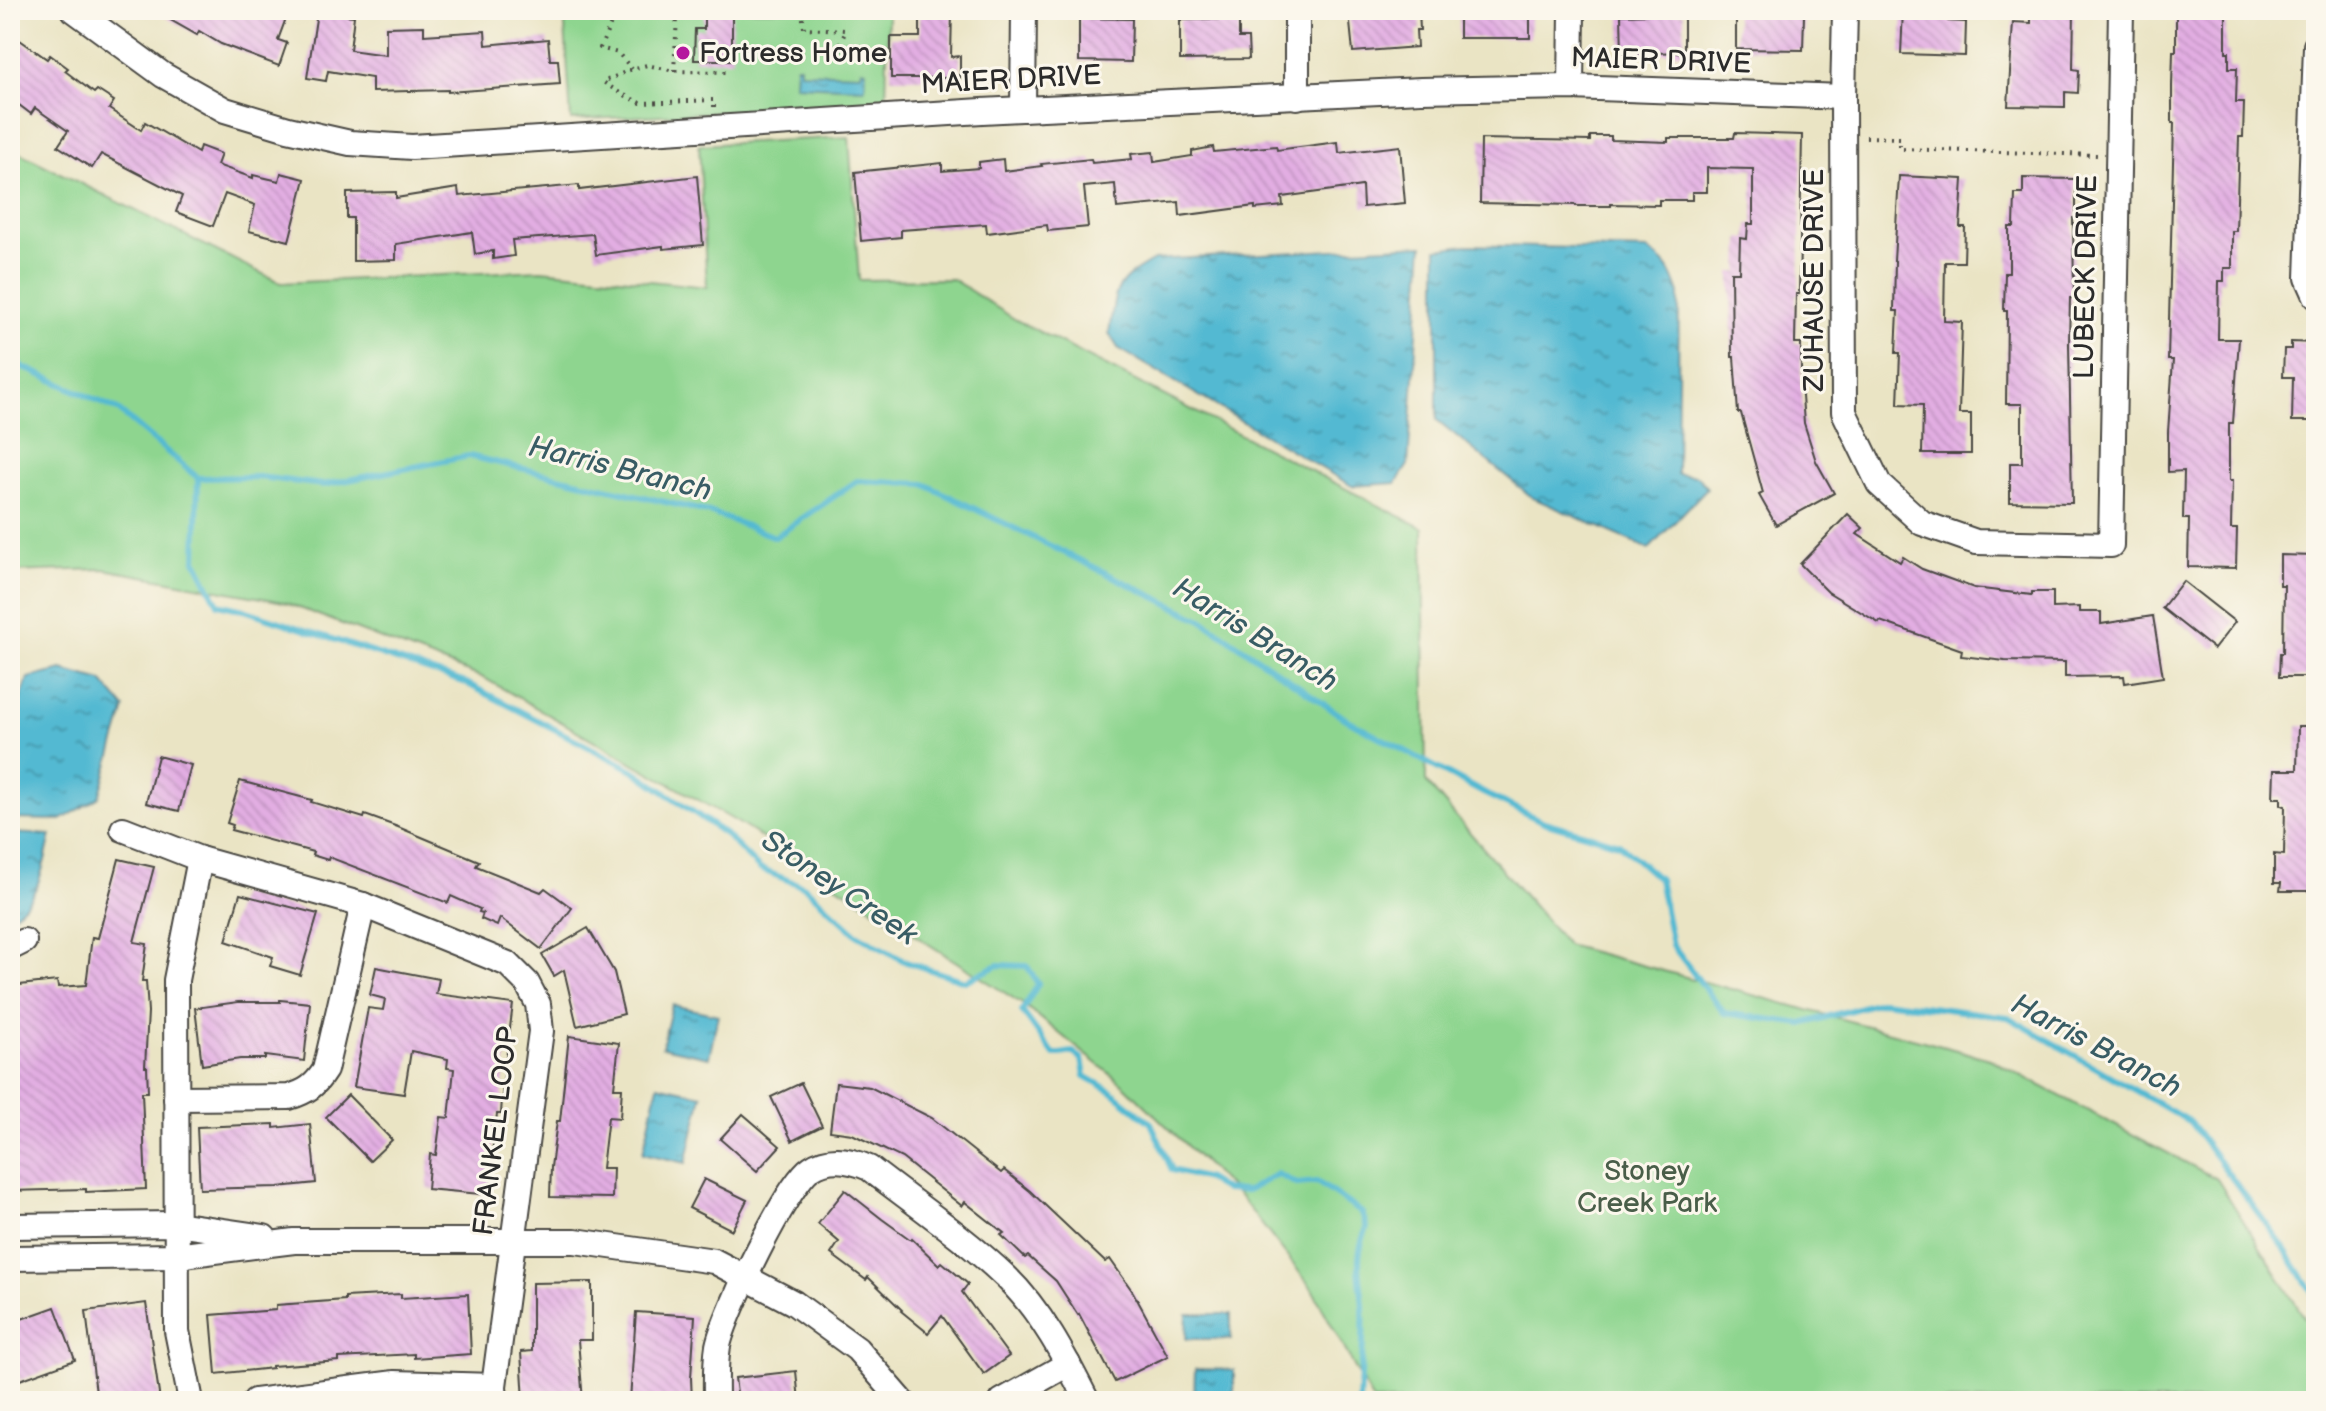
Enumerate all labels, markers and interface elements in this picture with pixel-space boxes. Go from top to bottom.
place label: Fortress Home [699,37,887,70]
street label: MAIER DRIVE [1570,41,1752,81]
marker: Fortress Home [674,44,692,62]
street label: MAIER DRIVE [920,59,1102,101]
street label: ZUHAUSE DRIVE [1798,169,1831,392]
street label: LUBECK DRIVE [2068,175,2104,379]
water label: Harris Branch [525,429,715,509]
water label: Harris Branch [1166,570,1344,700]
water label: Stoney Creek [754,823,925,954]
water label: Harris Branch [2005,986,2187,1106]
street label: FRANKEL LOOP [467,1024,525,1237]
park label: Stoney Creek Park [1577,1155,1717,1220]

